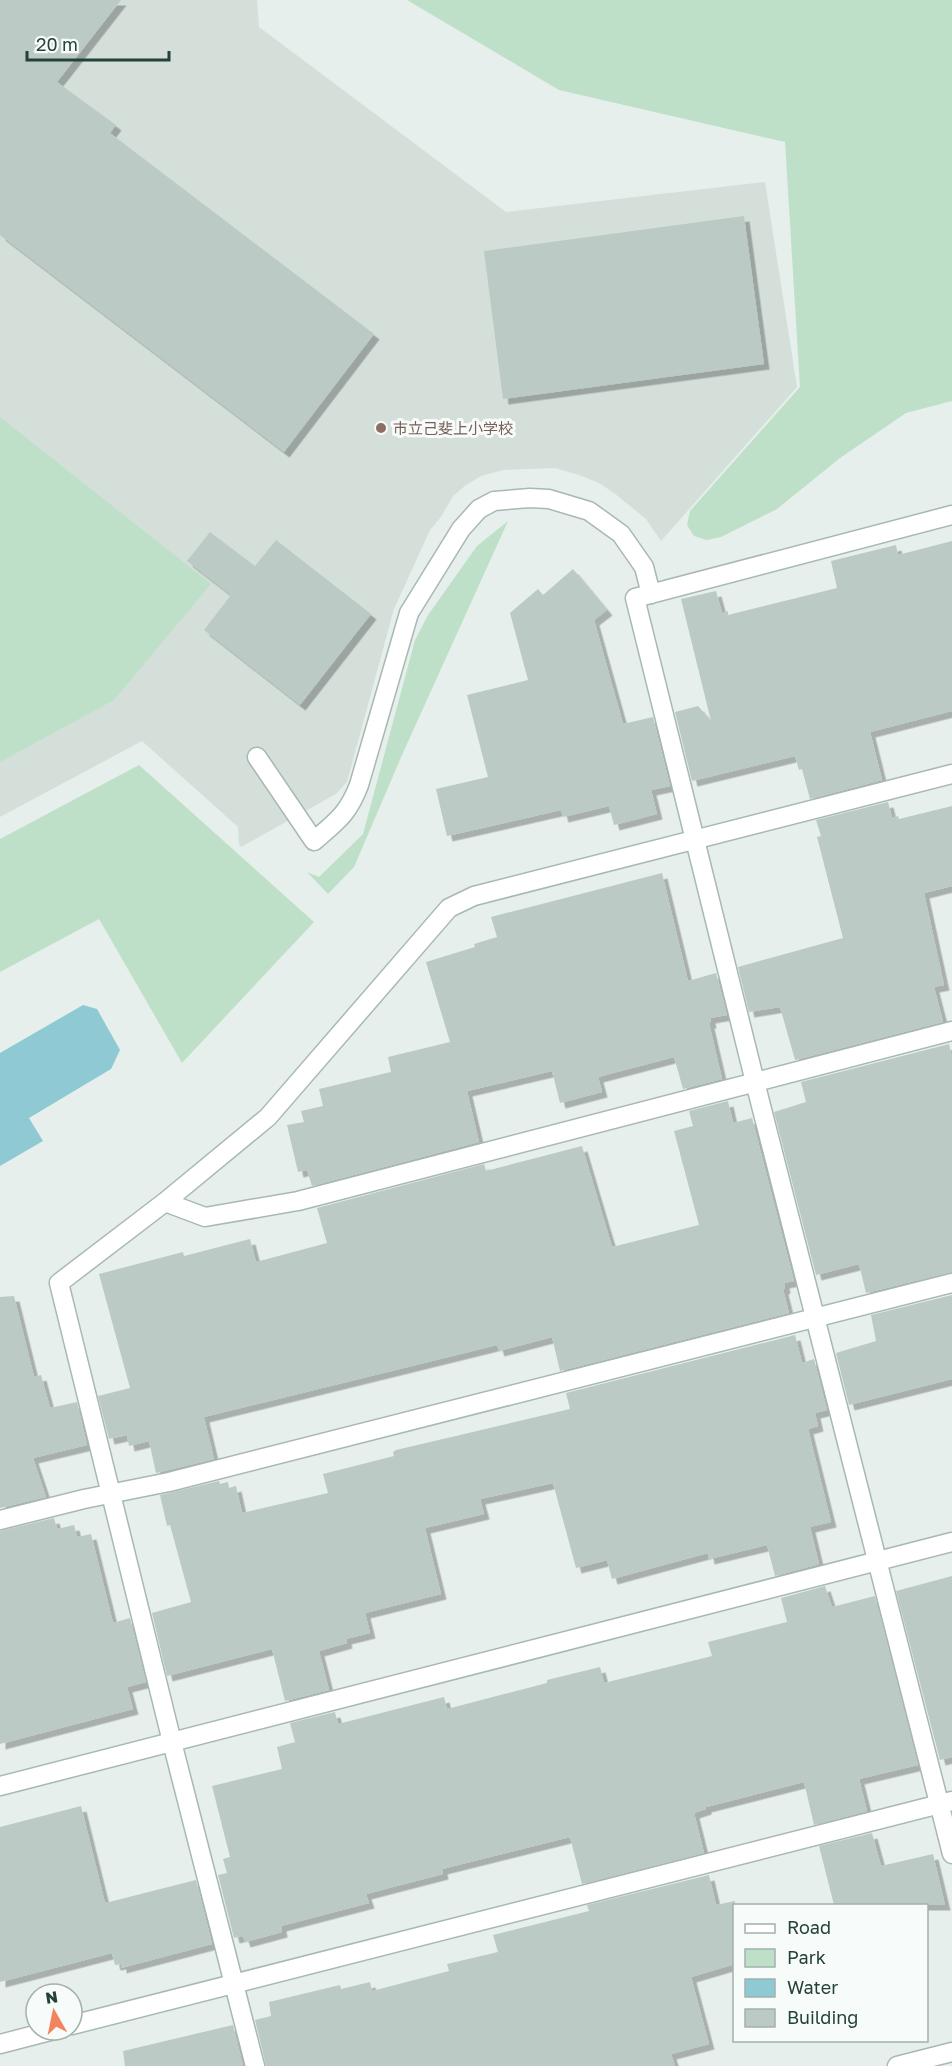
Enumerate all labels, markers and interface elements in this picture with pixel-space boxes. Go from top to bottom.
scale bar [27,24,170,62]
text: 20 m [36,33,78,55]
place label: 市立己斐上小学校 [393,419,513,437]
marker: 市立己斐上小学校 [374,421,388,435]
legend [733,1904,928,2042]
text: Road [787,1916,831,1938]
text: Park [787,1946,826,1968]
text: Water [787,1976,838,1998]
north arrow [24,1982,84,2042]
text: N [44,1986,59,2008]
text: Building [787,2006,858,2028]

